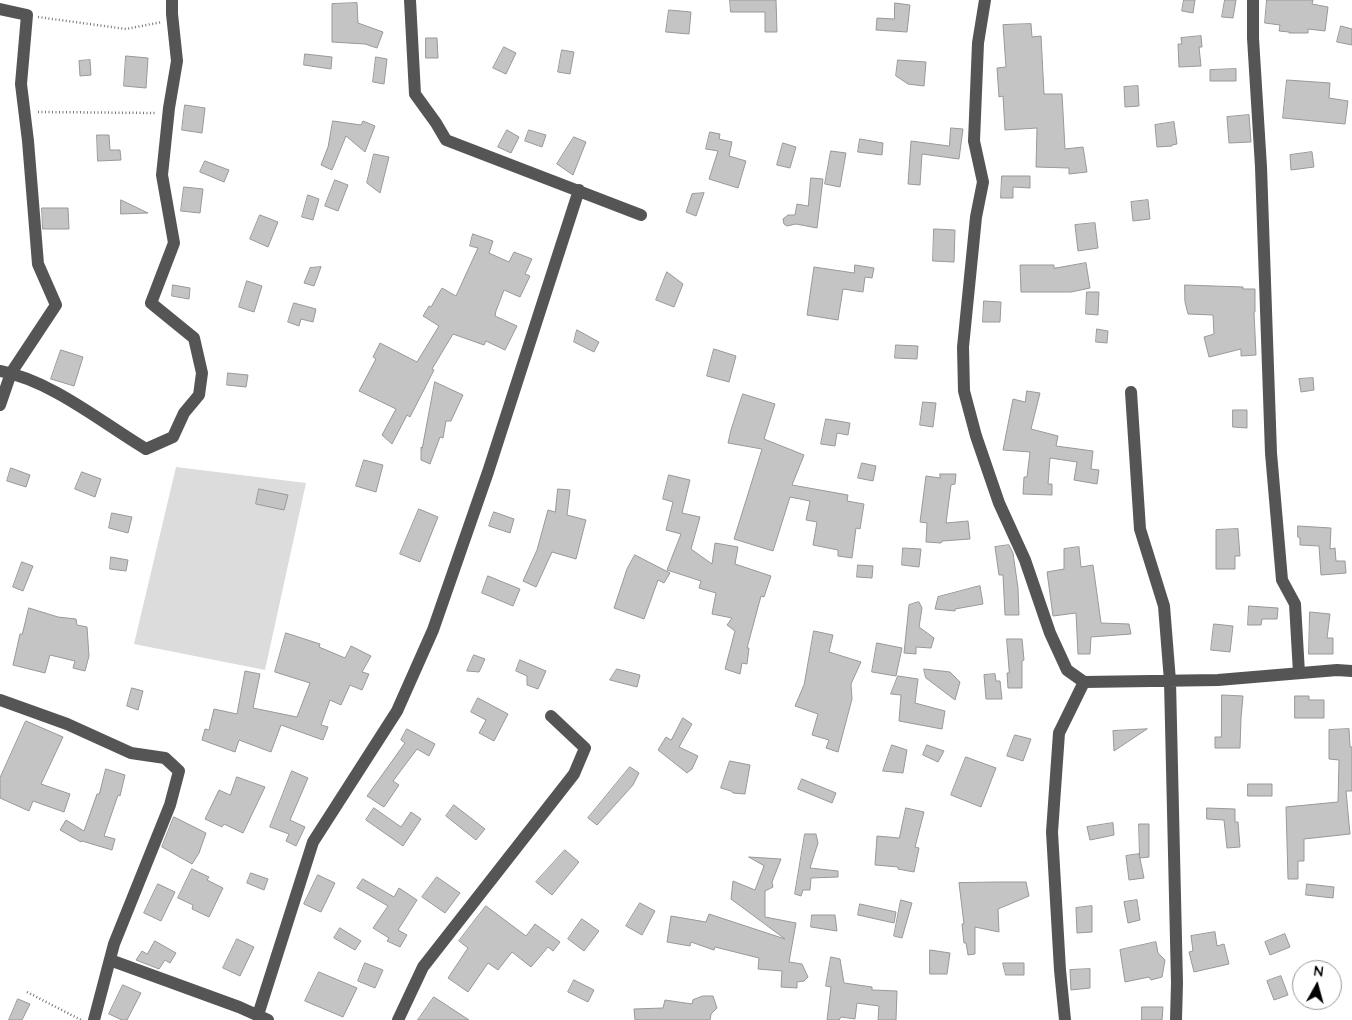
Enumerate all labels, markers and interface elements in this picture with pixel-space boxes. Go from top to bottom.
north arrow [1292,960,1342,1010]
text: N [1312,962,1325,981]

